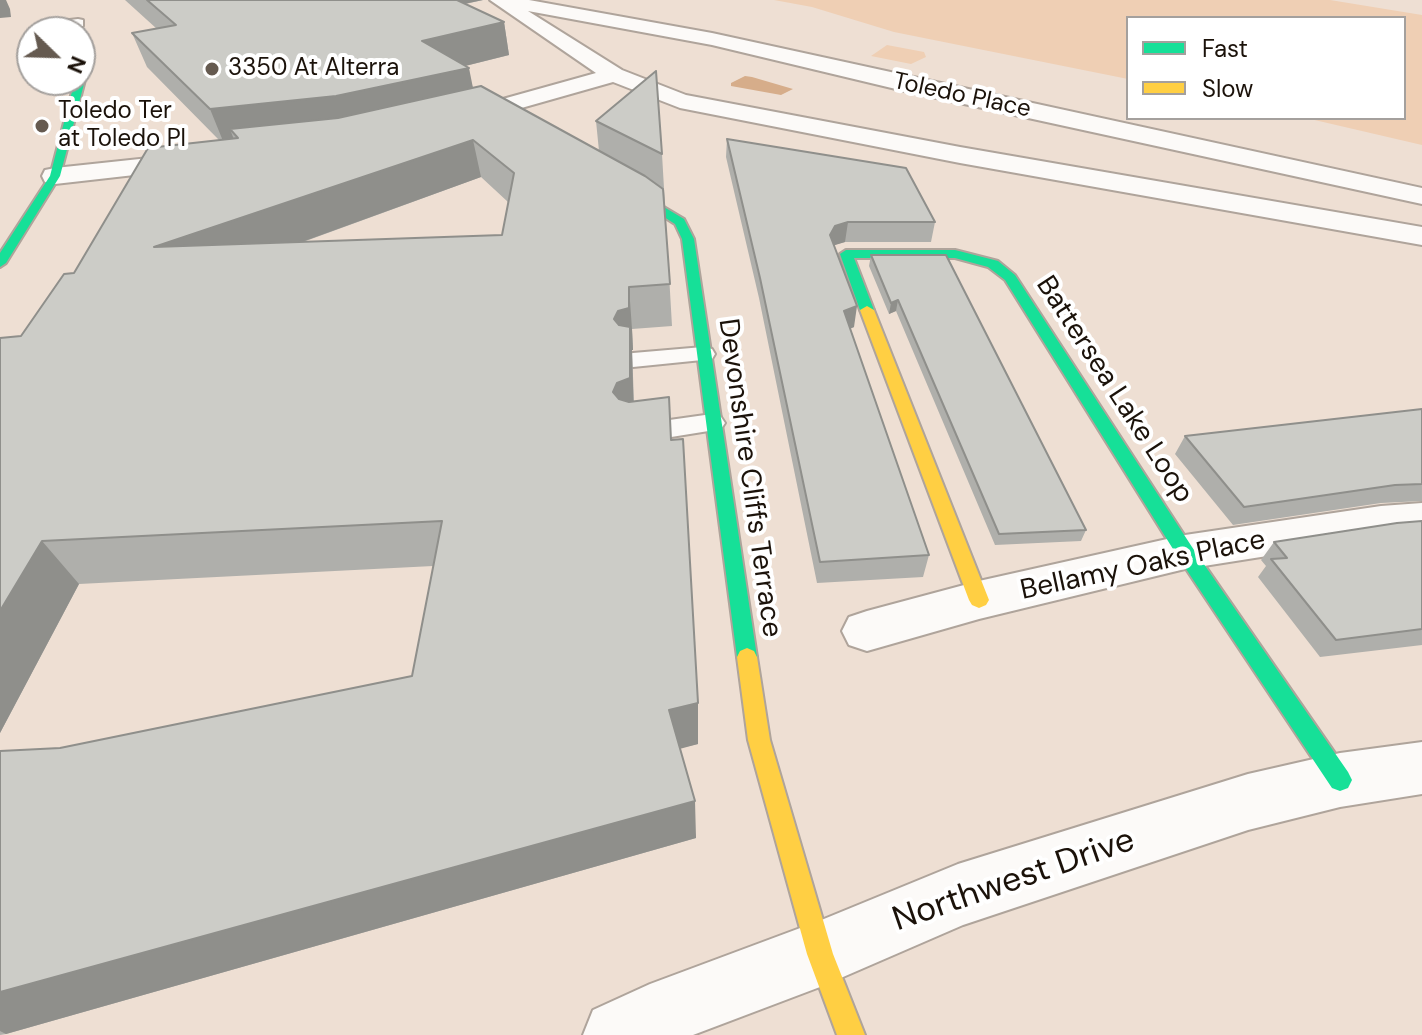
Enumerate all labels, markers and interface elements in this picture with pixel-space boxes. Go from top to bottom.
north arrow [16,16,96,96]
legend [1126,16,1406,120]
text: Fast [1202,33,1248,64]
text: N [60,52,93,78]
place label: 3350 At Alterra [228,55,399,83]
marker: 3350 At Alterra [203,60,221,78]
street label: Toledo Place [891,67,1033,125]
text: Slow [1202,73,1253,104]
place label: Toledo Ter at Toledo Pl [58,98,186,154]
marker: Toledo Ter at Toledo Pl [33,117,51,135]
street label: Battersea Lake Loop [1028,270,1200,510]
street label: Devonshire Cliffs Terrace [710,317,788,639]
street label: Bellamy Oaks Place [1018,524,1268,608]
street label: Northwest Drive [888,821,1140,941]

